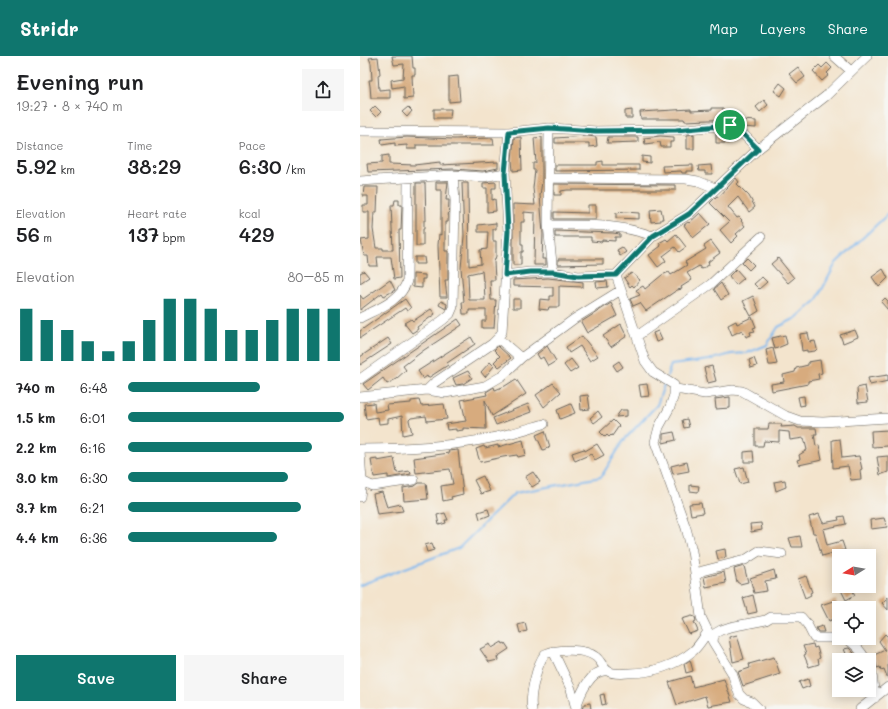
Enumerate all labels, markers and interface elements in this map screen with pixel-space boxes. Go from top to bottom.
text: Stridr [20,16,79,41]
text: Map [709,19,738,38]
text: Layers [760,19,806,38]
text: Share [828,19,868,38]
text: Evening run [16,67,144,96]
button: share [302,69,344,111]
text: 19:27 · 8 × 740 m [16,97,123,114]
pin [713,108,747,142]
icon: arrive [719,114,741,136]
text: Distance [16,138,63,153]
text: Time [127,138,152,153]
text: Pace [239,138,266,153]
text: 5.92 [16,153,57,179]
text: 38:29 [127,153,181,179]
text: 6:30 [239,153,282,179]
text: km [57,162,75,177]
text: /km [282,162,306,177]
text: Elevation [16,206,65,221]
text: Heart rate [127,206,187,221]
text: kcal [239,206,261,221]
text: 56 [16,221,40,247]
text: 137 [127,221,159,247]
text: 429 [239,221,274,247]
text: m [40,230,52,245]
text: bpm [159,230,185,245]
text: Elevation [16,268,74,285]
text: 80–85 m [288,268,344,285]
text: 740 m [16,379,55,396]
text: 6:48 [80,379,107,396]
text: 1.5 km [16,409,55,426]
text: 6:01 [80,409,106,426]
text: 2.2 km [16,439,57,456]
text: 6:16 [80,439,106,456]
text: 3.0 km [16,469,58,486]
text: 6:30 [80,469,108,486]
text: 3.7 km [16,499,57,516]
text: 6:21 [80,499,105,516]
text: 4.4 km [16,529,59,546]
text: 6:36 [80,529,107,546]
north arrow [832,549,876,593]
map controls [832,549,876,697]
button: locate [832,601,876,645]
button: layers [832,653,876,697]
button: Save [16,655,176,701]
button: Share [184,655,344,701]

